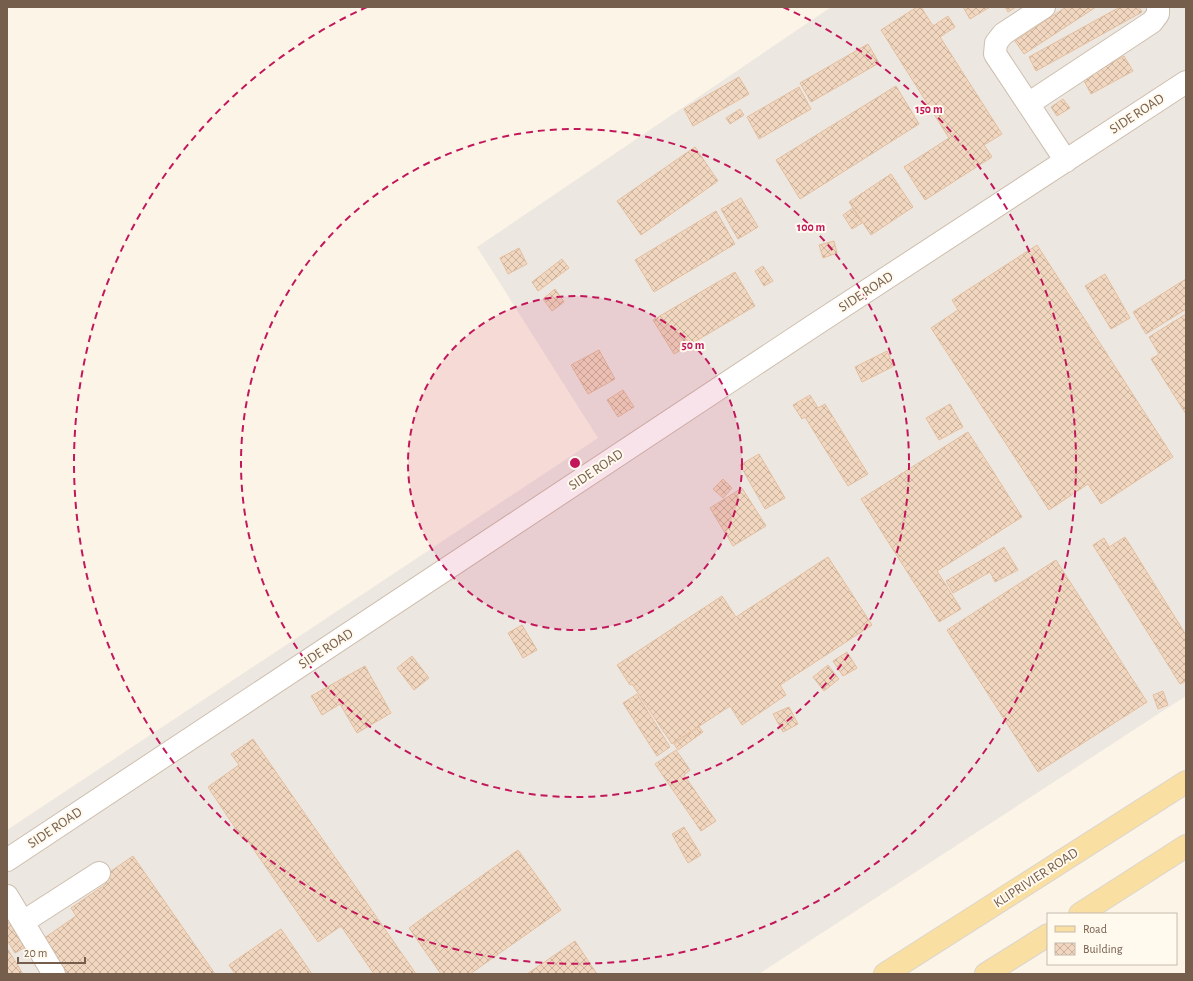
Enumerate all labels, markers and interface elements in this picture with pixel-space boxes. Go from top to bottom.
street label: SIDE ROAD [1107,91,1167,137]
text: 150 m [915,103,943,115]
text: 100 m [797,221,825,233]
street label: SIDE ROAD [836,269,896,315]
text: 50 m [682,339,705,351]
street label: SIDE ROAD [566,447,626,493]
centre of rings [568,456,582,470]
street label: SIDE ROAD [296,626,356,672]
street label: SIDE ROAD [25,805,85,851]
street label: KLIPRIVIER ROAD [991,846,1081,910]
legend [1047,913,1177,965]
text: Road [1083,923,1107,935]
scale bar [18,939,85,965]
text: Building [1083,943,1123,955]
text: 20 m [24,947,47,959]

